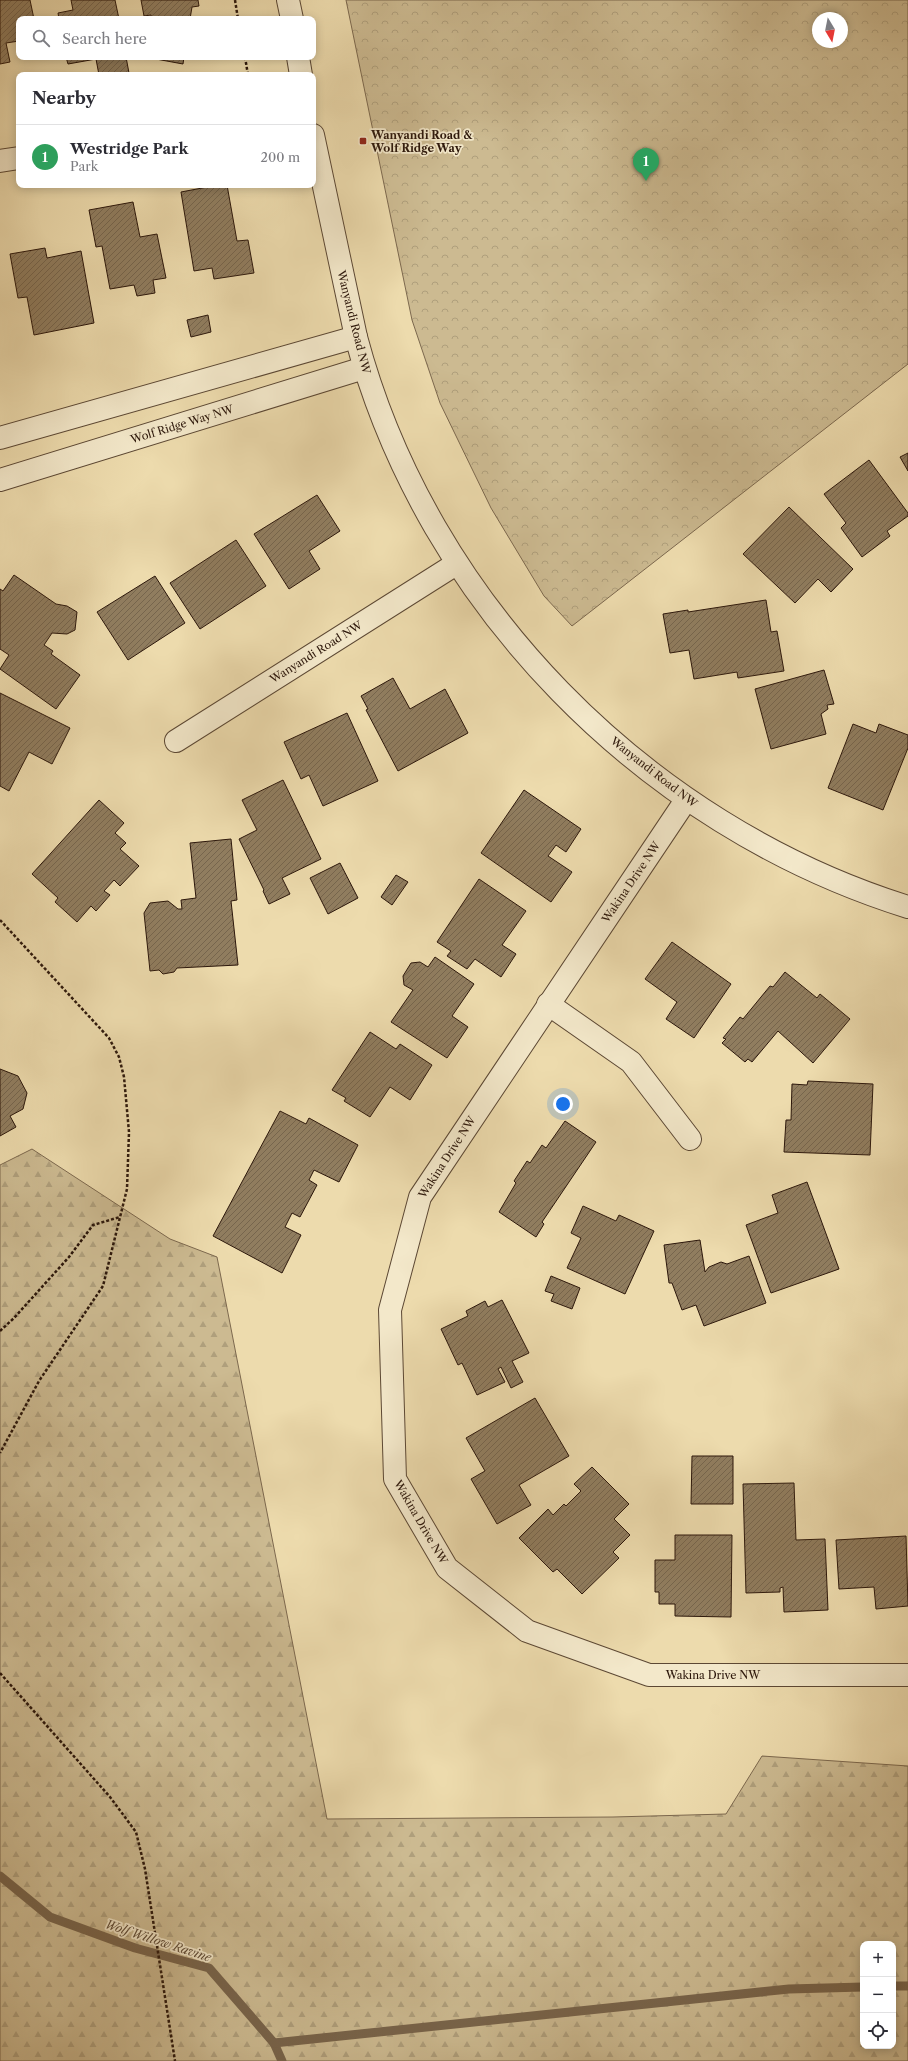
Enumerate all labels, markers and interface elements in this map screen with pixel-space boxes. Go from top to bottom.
north arrow [812,12,848,48]
search box [16,16,316,60]
icon: search [30,27,52,49]
text: Search here [62,29,147,48]
text: Nearby [32,88,96,108]
place label: Wanyandi Road & Wolf Ridge Way [370,128,473,155]
marker: Wanyandi Road & Wolf Ridge Way [358,136,368,146]
text: Westridge Park [70,139,188,158]
pin: 1 [633,148,659,181]
text: 1 [42,149,48,165]
text: 200 m [260,149,300,165]
text: Park [70,158,98,174]
street label: Wanyandi Road NW [334,268,374,376]
street label: Wolf Ridge Way NW [128,401,236,447]
street label: Wanyandi Road NW [266,617,366,687]
street label: Wanyandi Road NW [607,733,701,811]
street label: Wakina Drive NW [598,838,664,926]
your location [553,1094,573,1114]
street label: Wakina Drive NW [415,1113,479,1201]
street label: Wakina Drive NW [391,1477,451,1567]
street label: Wakina Drive NW [665,1668,761,1682]
water label: Wolf Willow Ravine [103,1916,214,1965]
map controls [860,1941,896,2049]
button: + [860,1941,896,1977]
button: − [860,1977,896,2013]
button: locate [860,2013,896,2049]

